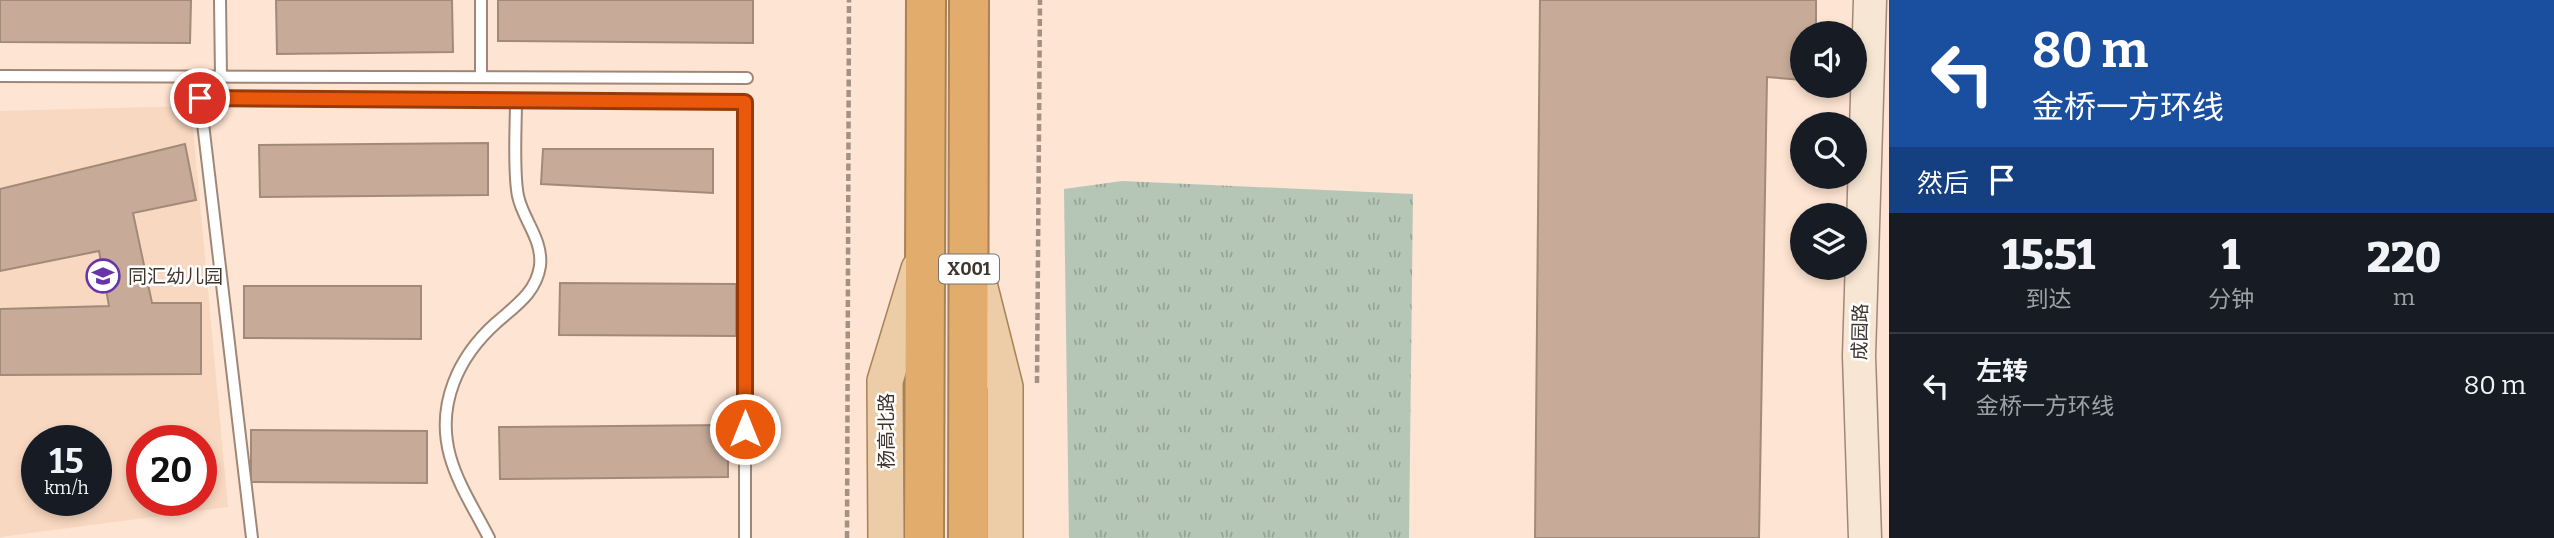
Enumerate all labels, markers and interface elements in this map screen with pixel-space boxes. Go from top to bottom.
map controls [1790,21,1867,280]
button: sound [1790,21,1867,98]
text: 80 m [2032,21,2148,80]
icon: left [1917,28,2008,119]
pin [170,68,230,128]
icon: arrive [181,79,219,117]
text: 金桥一方环线 [2032,88,2224,126]
button: search [1790,112,1867,189]
icon: arrive [1983,161,2021,199]
text: 然后 [1917,168,1969,199]
button: layers [1790,203,1867,280]
text: 15:51 [2002,230,2095,280]
text: 1 [2222,230,2240,280]
text: 220 [2367,233,2441,283]
road number: X001 [939,255,999,284]
school or university icon: 同汇幼儿园 [84,257,122,295]
place label: 同汇幼儿园 [128,265,223,288]
text: m [2393,283,2415,311]
text: 到达 [2025,285,2071,313]
text: 分钟 [2208,285,2254,313]
street label: 成园路 [1848,303,1872,361]
text: 左转 [1976,356,2028,387]
icon: left [1917,367,1955,405]
text: 80 m [2464,370,2526,401]
position arrow [708,392,782,466]
text: 金桥一方环线 [1976,392,2114,420]
street label: 杨高北路 [875,393,898,469]
speed limit sign: 20 [126,425,217,516]
text: 15 [49,440,84,482]
text: km/h [44,477,89,499]

